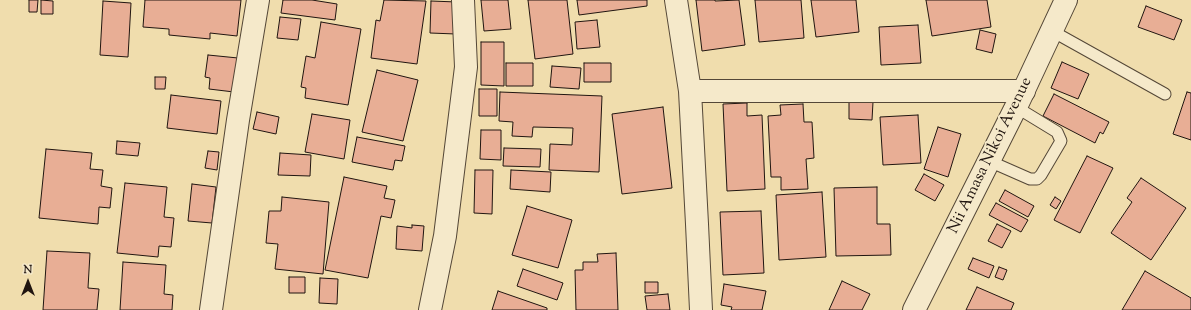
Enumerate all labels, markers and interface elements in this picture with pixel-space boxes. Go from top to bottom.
street label: Nii Amasa Nikoi Avenue [945,75,1037,237]
north arrow [8,262,48,302]
text: N [24,262,32,278]

